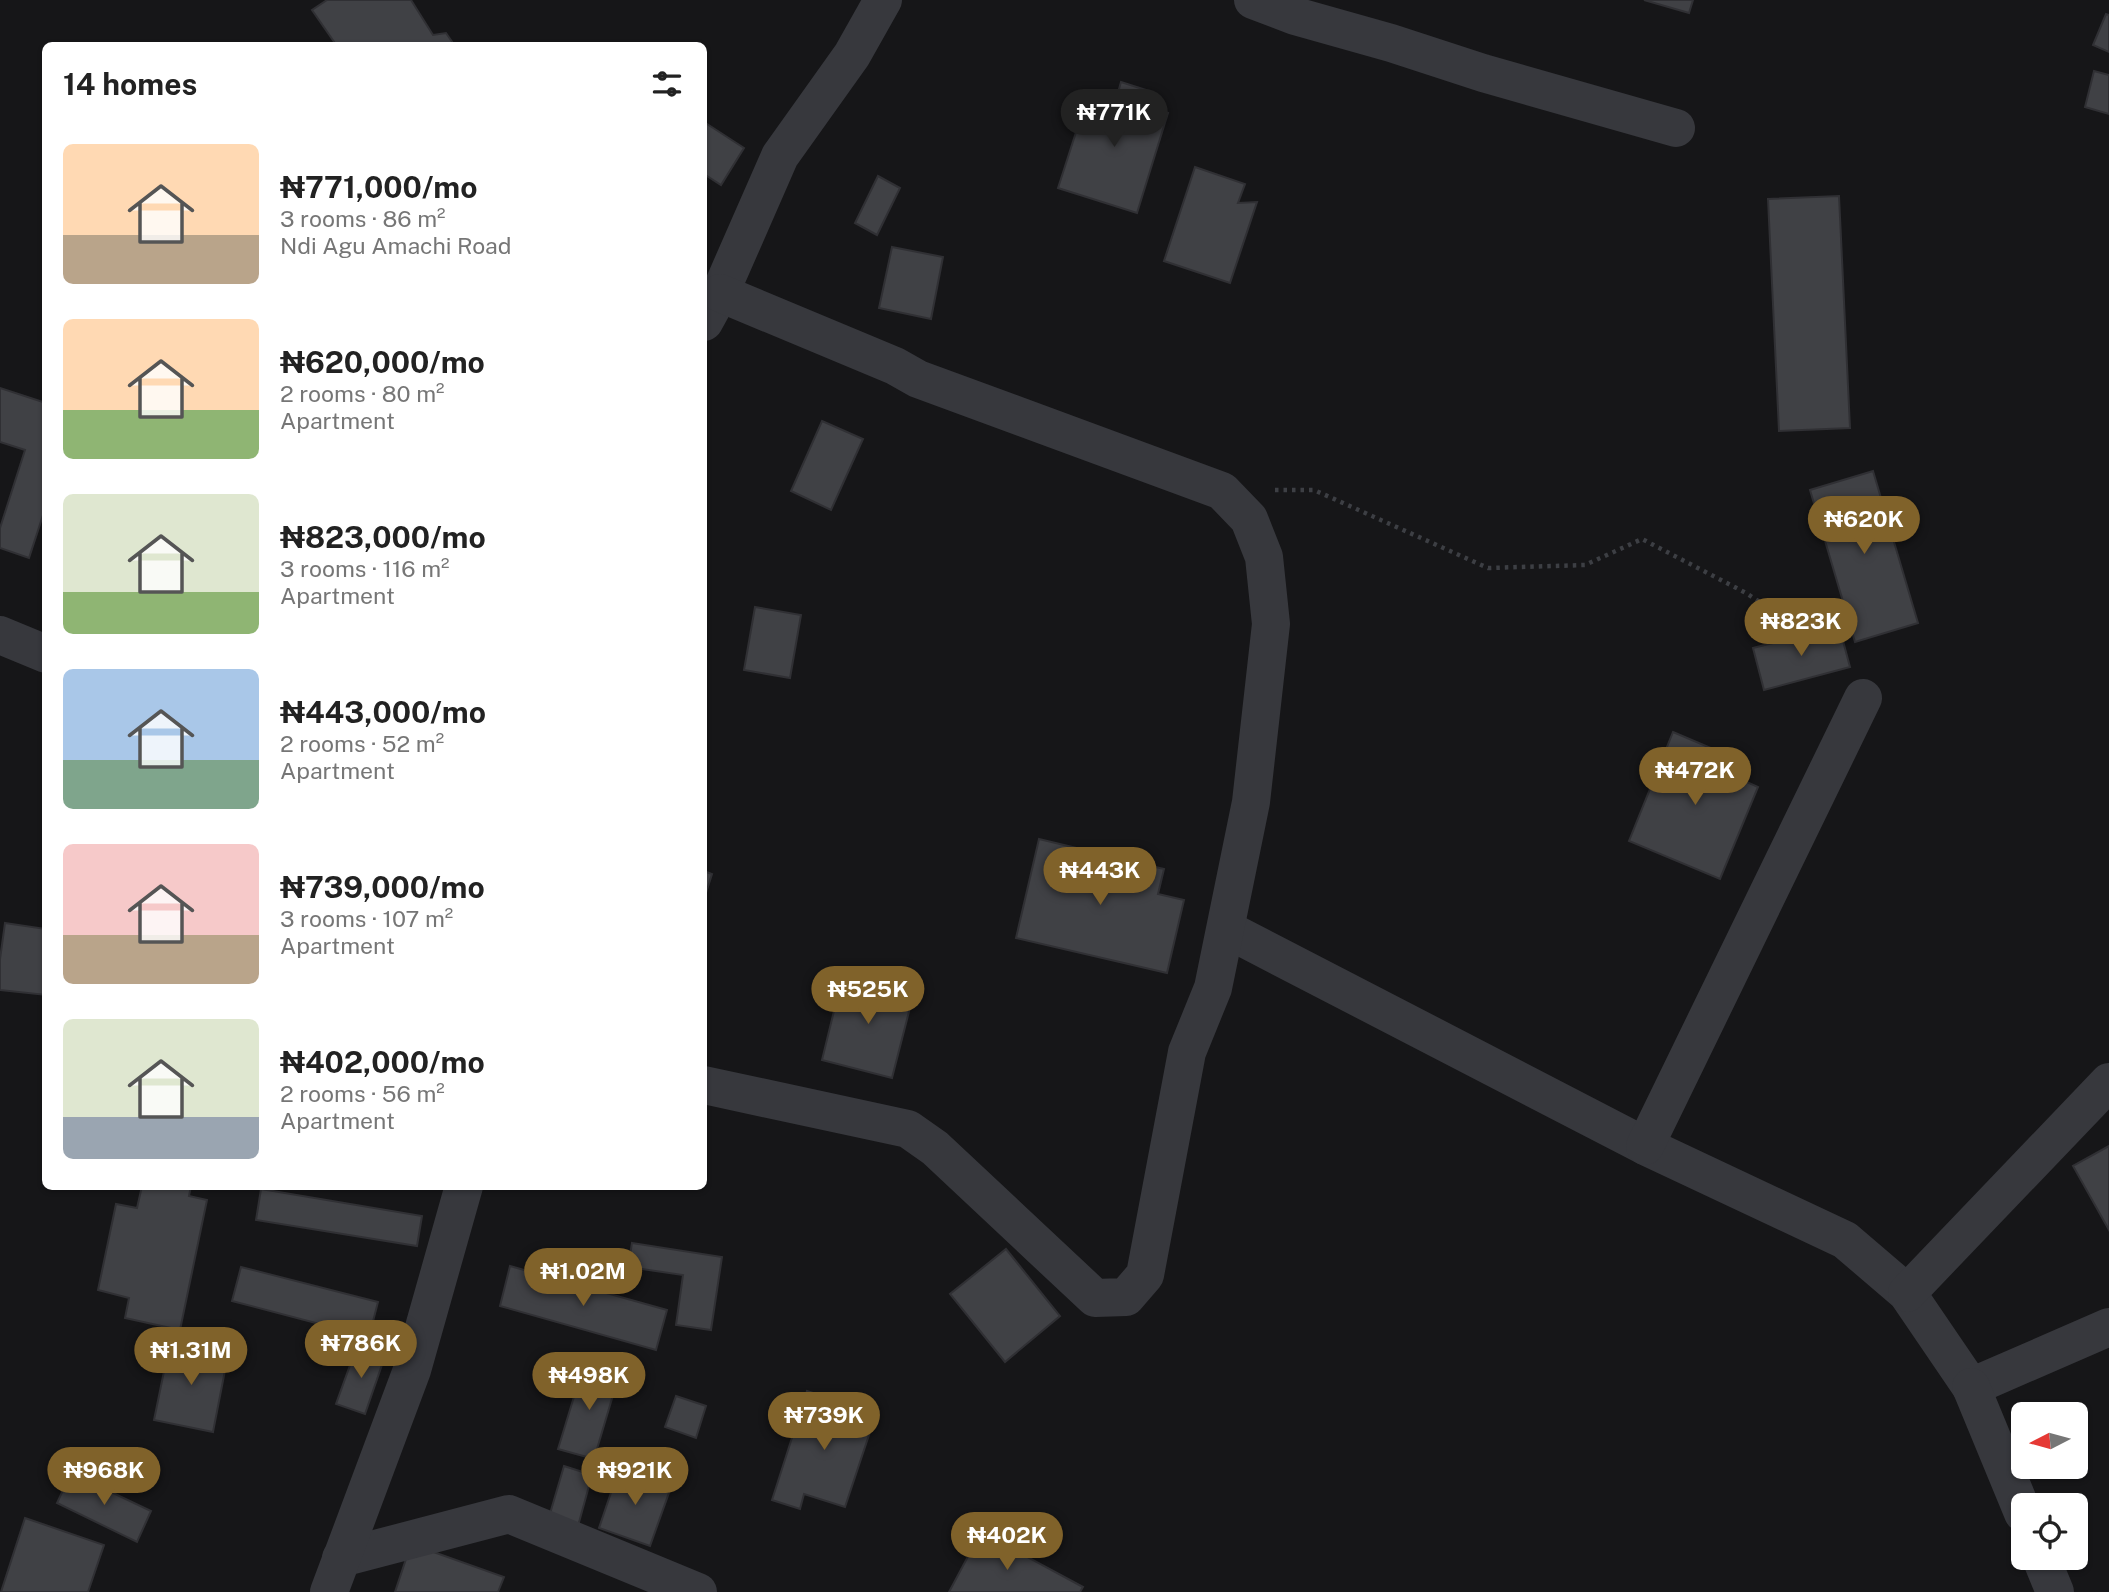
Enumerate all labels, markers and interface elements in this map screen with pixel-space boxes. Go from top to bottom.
icon: filters [648,65,686,103]
text: 14 homes [63,66,197,102]
pin: ₦771K [1065,90,1163,149]
text: ₦771K [1077,98,1151,125]
text: ₦771,000/mo [280,169,477,205]
icon: home [119,172,203,256]
text: 3 rooms · 86 m² [280,205,446,232]
text: Ndi Agu Amachi Road [280,232,511,259]
text: ₦620,000/mo [280,344,485,380]
icon: home [119,347,203,431]
text: 2 rooms · 80 m² [280,380,445,407]
text: Apartment [280,407,395,434]
pin: ₦620K [1815,496,1913,556]
text: ₦620K [1824,505,1904,532]
text: ₦823,000/mo [280,519,486,555]
icon: home [119,522,203,606]
text: 3 rooms · 116 m² [280,555,450,582]
text: Apartment [280,582,395,609]
pin: ₦823K [1752,598,1850,658]
text: ₦823K [1761,607,1841,634]
text: ₦443,000/mo [280,694,486,730]
icon: home [119,697,203,781]
text: 2 rooms · 52 m² [280,730,444,757]
pin: ₦472K [1646,748,1744,807]
text: ₦472K [1655,756,1735,783]
text: Apartment [280,757,395,784]
pin: ₦443K [1051,848,1149,907]
text: ₦443K [1059,856,1141,883]
text: ₦739,000/mo [280,869,485,905]
icon: home [119,872,203,956]
text: 3 rooms · 107 m² [280,905,453,932]
text: Apartment [280,932,395,959]
pin: ₦525K [819,967,917,1026]
text: ₦525K [827,975,909,1002]
text: ₦402,000/mo [280,1044,485,1080]
icon: home [119,1047,203,1131]
text: 2 rooms · 56 m² [280,1080,445,1107]
text: Apartment [280,1107,395,1134]
pin: ₦1.02M [526,1248,640,1308]
text: ₦1.02M [540,1257,626,1284]
pin: ₦786K [312,1320,410,1380]
pin: ₦1.31M [134,1328,248,1387]
text: ₦786K [321,1329,401,1356]
text: ₦1.31M [150,1336,232,1363]
pin: ₦498K [540,1352,638,1412]
text: ₦498K [548,1361,630,1388]
pin: ₦739K [775,1392,873,1452]
text: ₦739K [784,1401,864,1428]
north arrow [2011,1402,2088,1479]
map controls [2011,1402,2088,1570]
pin: ₦968K [55,1448,153,1507]
pin: ₦921K [586,1448,684,1507]
text: ₦968K [63,1456,145,1483]
text: ₦921K [597,1456,673,1483]
button: locate [2011,1493,2088,1570]
pin: ₦402K [958,1512,1056,1572]
text: ₦402K [967,1521,1047,1548]

